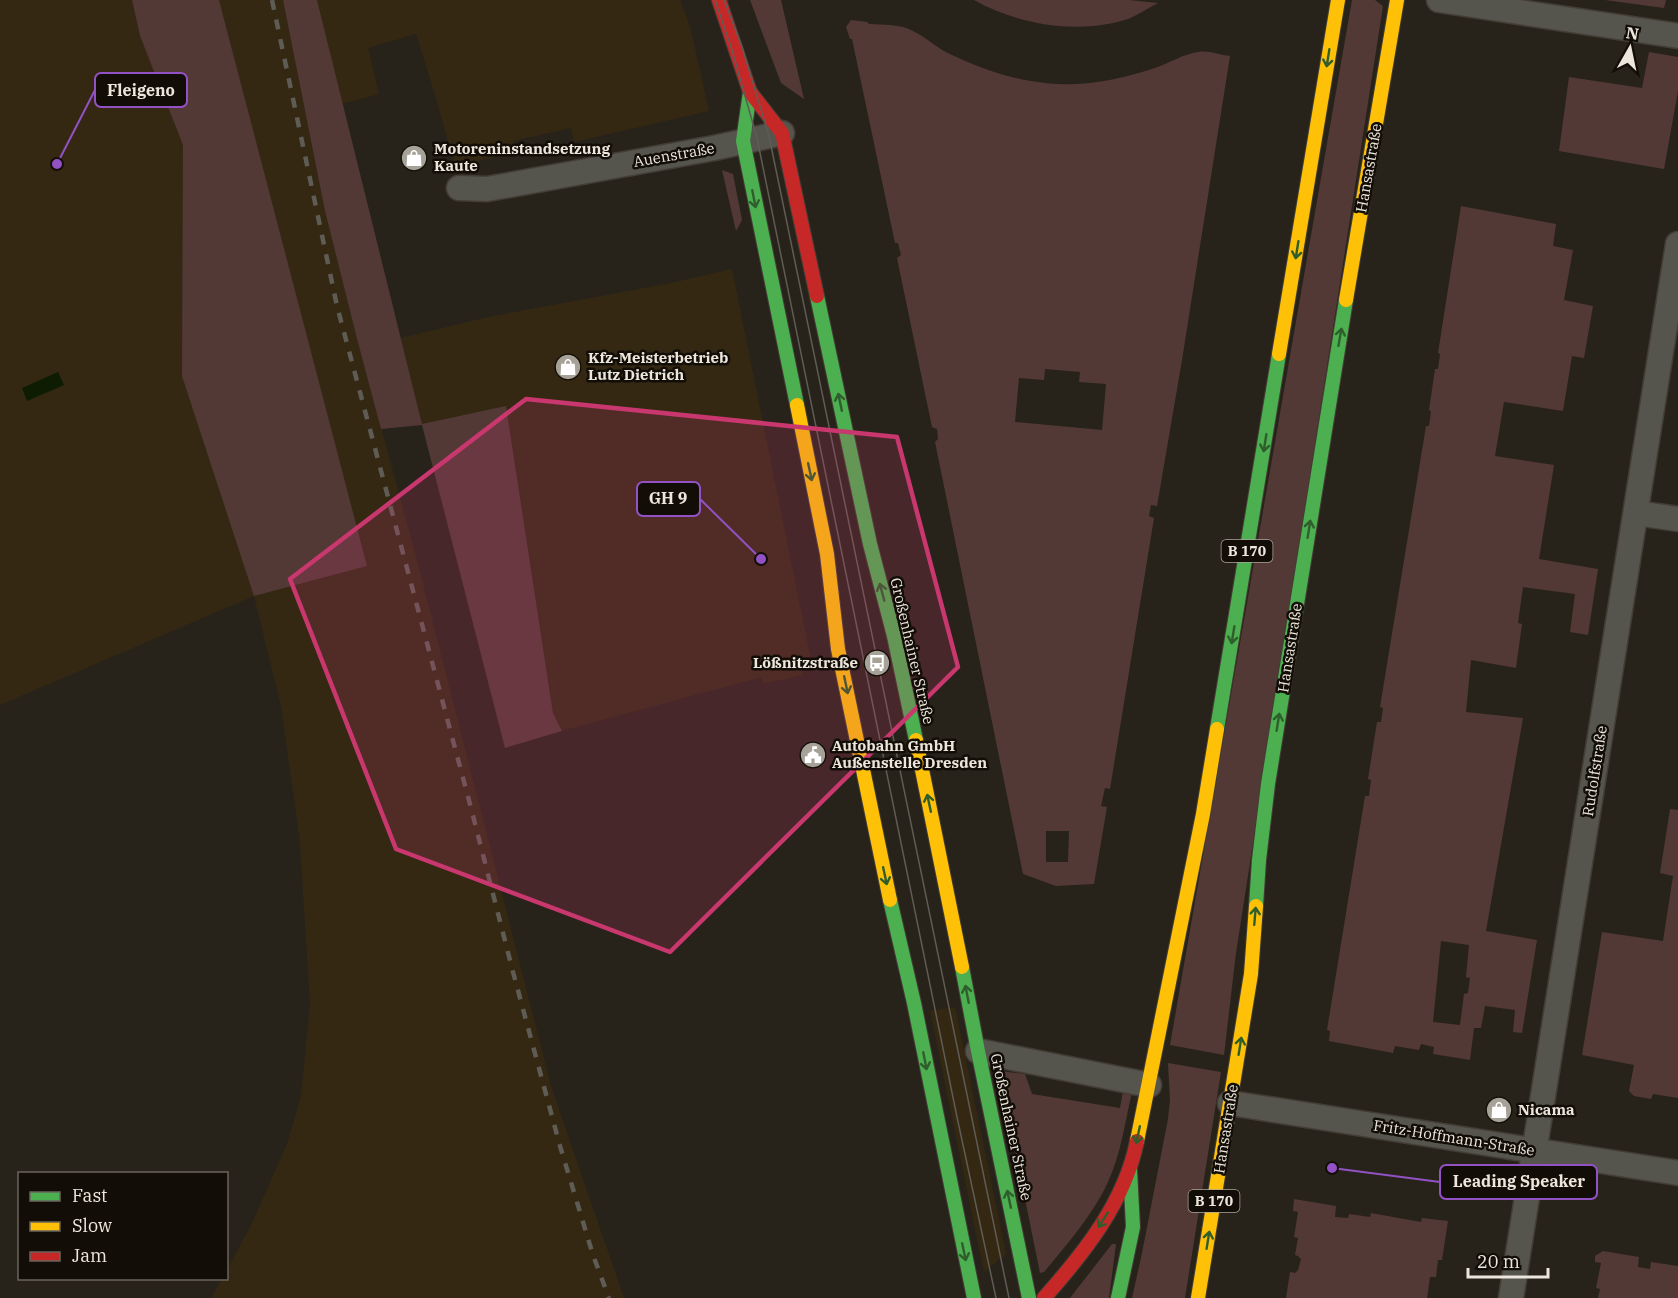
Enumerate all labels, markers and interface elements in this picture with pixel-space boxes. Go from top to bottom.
north arrow [1600,18,1660,78]
text: N [1625,22,1640,44]
one-way arrow [1323,47,1334,67]
callout: Fleigeno [95,73,187,107]
text: Fleigeno [107,80,175,100]
street label: Hansastraße [1351,122,1386,214]
street label: Auenstraße [632,138,716,171]
place label: Motoreninstandsetzung Kaute [434,139,610,175]
shop icon: Motoreninstandsetzung Kaute [399,143,429,173]
one-way arrow [749,189,760,208]
one-way arrow [1291,240,1302,259]
one-way arrow [1335,328,1346,347]
place label: Kfz-Meisterbetrieb Lutz Dietrich [588,348,728,384]
shop icon: Kfz-Meisterbetrieb Lutz Dietrich [553,352,583,382]
one-way arrow [834,392,845,412]
one-way arrow [1259,432,1270,452]
one-way arrow [805,462,816,481]
callout: GH 9 [637,482,700,516]
text: GH 9 [649,488,687,508]
one-way arrow [1304,520,1315,540]
road number: B 170 [1222,540,1272,562]
street label: Großenhainer Straße [886,576,939,726]
one-way arrow [876,583,888,602]
street label: Hansastraße [1273,602,1306,694]
one-way arrow [1227,625,1238,644]
bus stop icon: Lößnitzstraße [862,648,892,678]
place label: Lößnitzstraße [753,653,858,672]
one-way arrow [840,675,852,694]
one-way arrow [1273,713,1284,732]
street label: Rudolfstraße [1578,724,1611,818]
place label: Autobahn GmbH Außenstelle Dresden [832,736,987,772]
public building icon: Autobahn GmbH Außenstelle Dresden [798,740,828,770]
one-way arrow [923,794,934,813]
one-way arrow [880,866,891,885]
one-way arrow [1250,906,1261,926]
one-way arrow [961,985,972,1004]
one-way arrow [1234,1036,1245,1056]
one-way arrow [920,1051,931,1070]
street label: Großenhainer Straße [987,1052,1036,1202]
street label: Hansastraße [1209,1083,1242,1175]
shop icon: Nicama [1484,1095,1514,1125]
place label: Nicama [1518,1100,1575,1119]
street label: Fritz-Hoffmann-Straße [1372,1115,1536,1160]
one-way arrow [1132,1124,1143,1144]
callout: Leading Speaker [1440,1165,1597,1199]
text: Leading Speaker [1453,1171,1585,1191]
legend [18,1172,228,1280]
text: Fast [72,1184,107,1207]
one-way arrow [1003,1190,1015,1209]
road number: B 170 [1188,1190,1240,1212]
one-way arrow [1097,1211,1109,1228]
text: Slow [72,1214,112,1237]
one-way arrow [1203,1231,1214,1251]
scale bar [1468,1241,1548,1279]
one-way arrow [959,1242,970,1261]
text: Jam [72,1244,107,1267]
text: 20 m [1477,1250,1520,1273]

